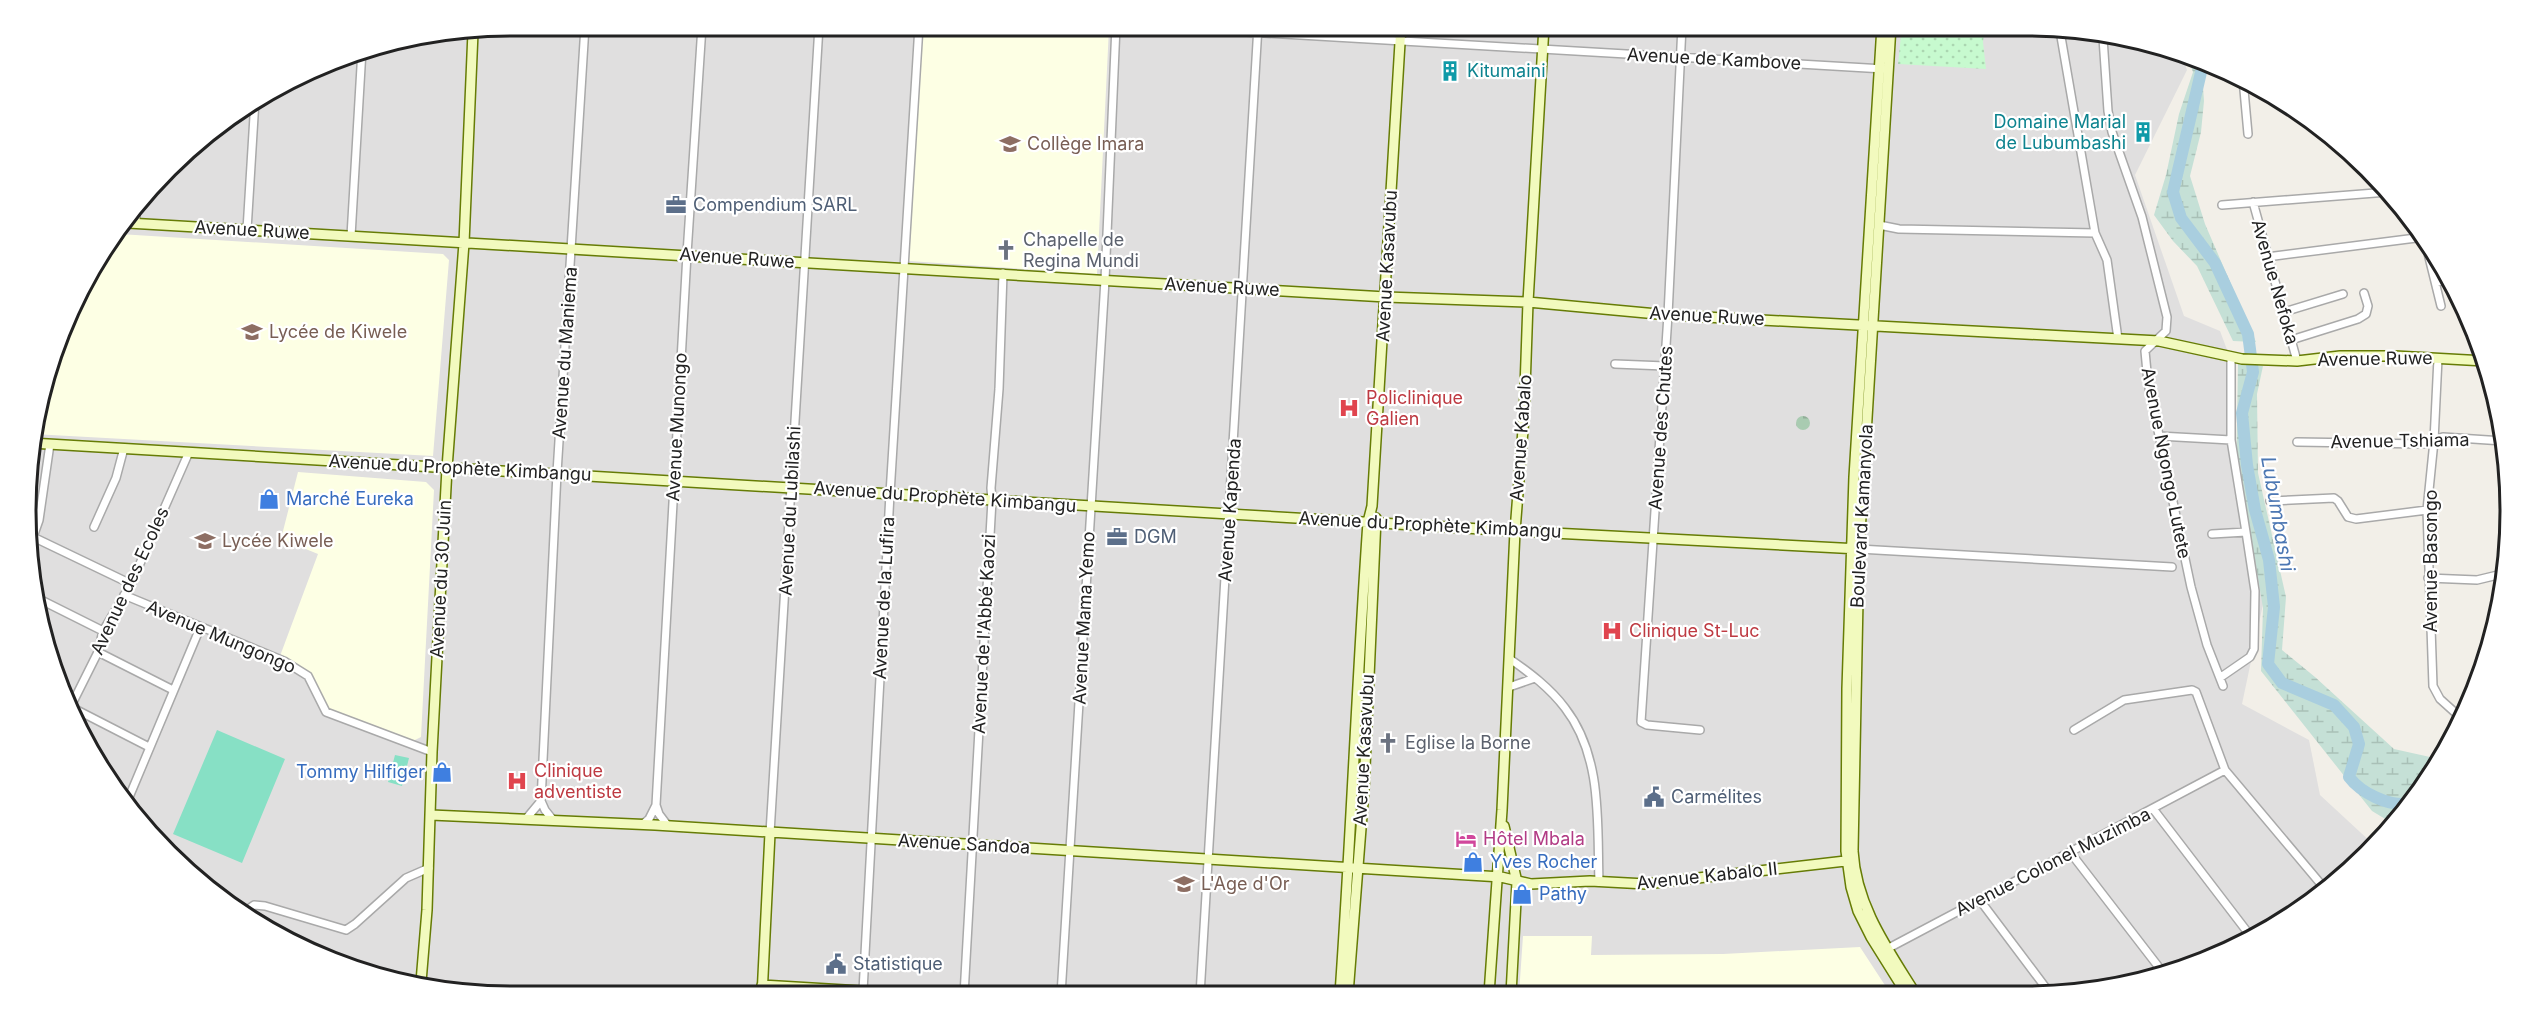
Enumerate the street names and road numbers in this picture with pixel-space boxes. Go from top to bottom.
street label: Avenue de Kambove [1626,43,1802,74]
street label: Avenue Kasavubu [1372,189,1401,343]
street label: Avenue Ruwe [194,216,310,243]
street label: Avenue Nefoka [2248,217,2303,347]
street label: Avenue Ruwe [679,243,795,272]
street label: Avenue du Maniema [548,266,581,440]
street label: Avenue Ruwe [1164,273,1280,300]
street label: Avenue Ruwe [1649,302,1765,329]
street label: Avenue des Chutes [1644,345,1677,511]
street label: Avenue Ruwe [2317,347,2433,370]
street label: Avenue Munongo [662,352,691,502]
street label: Avenue Ngongo Lutete [2138,365,2195,560]
street label: Avenue Kabalo [1506,374,1535,502]
street label: Boulevard Kamanyola [1846,424,1877,608]
street label: Avenue du Lubilashi [775,425,804,597]
street label: Avenue Tshiama [2330,429,2470,452]
street label: Avenue Kapenda [1214,438,1245,582]
street label: Avenue du Prophète Kimbangu [328,450,592,485]
street label: Avenue du Prophète Kimbangu [813,477,1077,516]
street label: Avenue Basongo [2420,490,2441,632]
street label: Avenue du 30 Juin [426,499,455,659]
street label: Avenue des Ecoles [86,504,173,658]
street label: Avenue du Prophète Kimbangu [1298,507,1562,542]
street label: Avenue de la Lufira [869,516,898,680]
street label: Avenue Mama Yemo [1068,531,1099,705]
street label: Avenue de l'Abbé Kaozi [968,533,999,735]
street label: Avenue Mungongo [143,596,299,677]
street label: Avenue Kasavubu [1349,673,1378,827]
street label: Avenue Colonel Muzimba [1952,803,2154,920]
street label: Avenue Sandoa [897,830,1031,857]
street label: Avenue Kabalo II [1635,858,1779,893]

